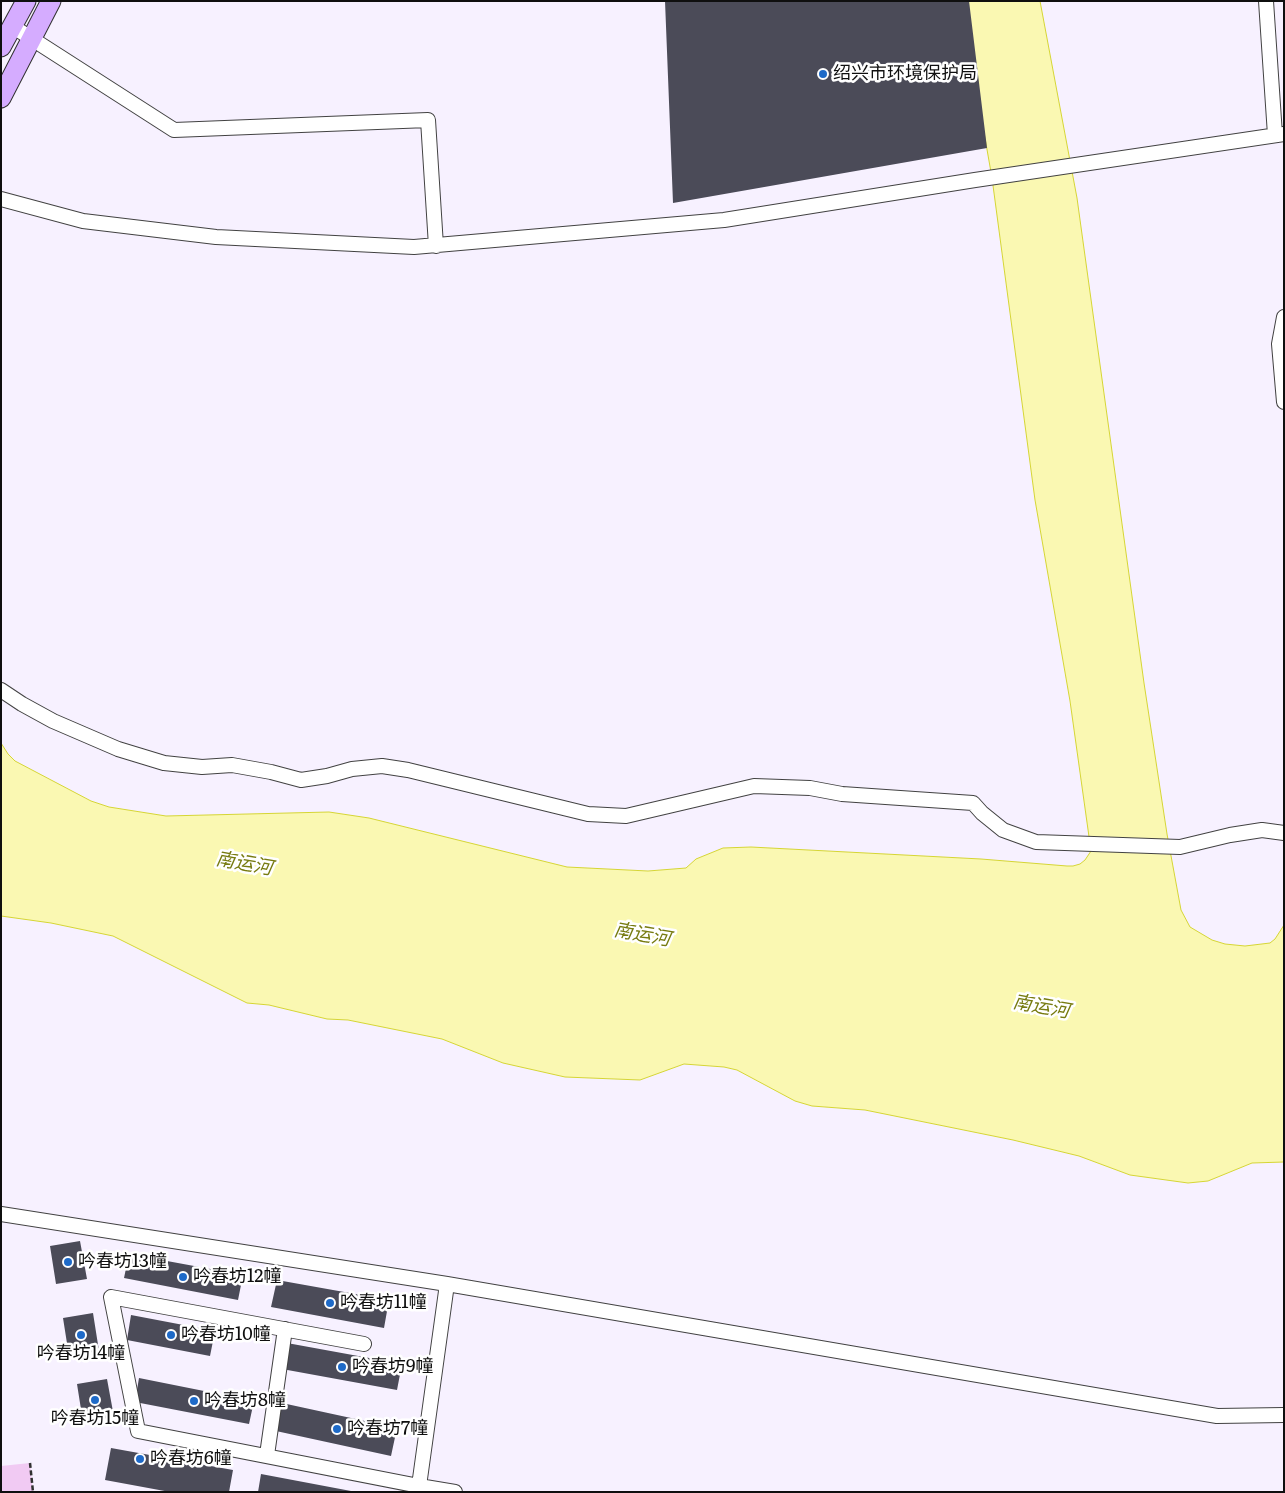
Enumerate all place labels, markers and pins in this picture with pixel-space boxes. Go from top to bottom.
place label: 绍兴市环境保护局 [833,63,977,85]
marker: 绍兴市环境保护局 [817,68,829,80]
place label: 吟春坊13幢 [78,1251,167,1273]
marker: 吟春坊13幢 [62,1256,74,1268]
place label: 吟春坊12幢 [193,1266,281,1288]
marker: 吟春坊12幢 [177,1271,189,1283]
place label: 吟春坊11幢 [340,1292,427,1314]
marker: 吟春坊11幢 [324,1297,336,1309]
place label: 吟春坊10幢 [181,1324,271,1346]
marker: 吟春坊14幢 [75,1329,87,1341]
marker: 吟春坊10幢 [165,1329,177,1341]
place label: 吟春坊14幢 [37,1343,125,1365]
place label: 吟春坊9幢 [352,1356,433,1378]
marker: 吟春坊9幢 [336,1361,348,1373]
place label: 吟春坊8幢 [204,1390,286,1412]
marker: 吟春坊15幢 [89,1394,101,1406]
marker: 吟春坊8幢 [188,1395,200,1407]
place label: 吟春坊15幢 [51,1408,139,1430]
place label: 吟春坊7幢 [347,1418,428,1440]
marker: 吟春坊7幢 [331,1423,343,1435]
place label: 吟春坊6幢 [150,1448,232,1470]
marker: 吟春坊6幢 [134,1453,146,1465]

